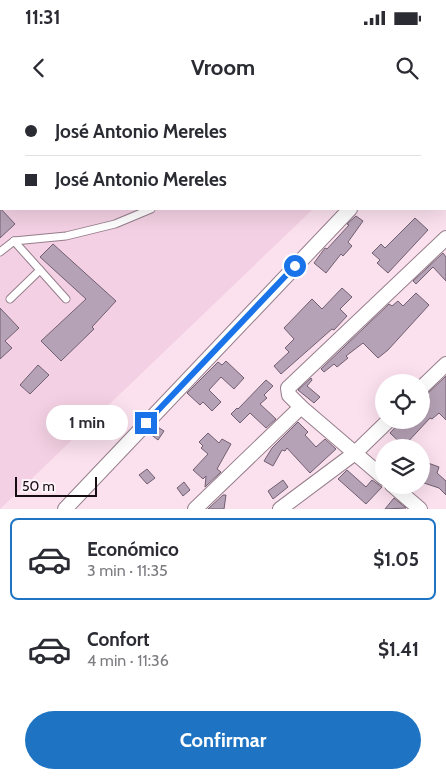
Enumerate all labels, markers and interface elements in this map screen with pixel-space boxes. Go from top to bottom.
text: 11:31 [25,6,61,29]
icon: back [25,54,53,82]
text: Vroom [191,54,255,81]
icon: search [393,54,421,82]
text: José Antonio Mereles [55,120,227,143]
text: José Antonio Mereles [55,168,227,191]
route start [284,255,306,277]
map controls [375,374,430,494]
button: locate [375,374,430,429]
callout: 1 min [46,406,128,440]
route end [135,412,157,434]
text: 1 min [69,413,105,432]
button: layers [375,439,430,494]
scale bar [15,474,98,497]
text: 50 m [22,477,55,495]
icon: car [27,537,72,582]
text: Económico [87,538,179,561]
text: $1.05 [373,548,419,571]
text: 3 min · 11:35 [87,561,168,580]
icon: car [27,627,72,672]
text: Confort [87,628,150,651]
text: $1.41 [378,638,419,661]
text: 4 min · 11:36 [87,651,169,670]
button: Confirmar [25,711,421,769]

